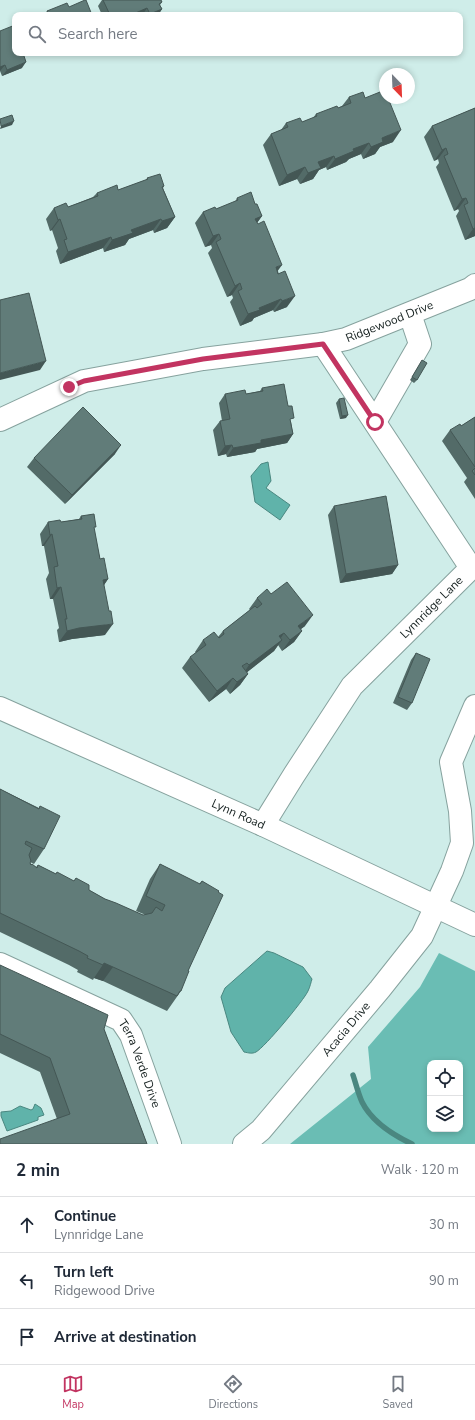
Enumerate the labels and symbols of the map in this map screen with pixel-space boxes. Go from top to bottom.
north arrow [379,68,415,104]
street label: Ridgewood Drive [343,297,436,346]
route end [60,378,78,396]
route start [366,413,384,431]
street label: Lynnridge Lane [397,572,466,642]
street label: Lynn Road [209,795,268,833]
street label: Acacia Drive [318,998,374,1060]
street label: Terra Verde Drive [115,1016,164,1110]

